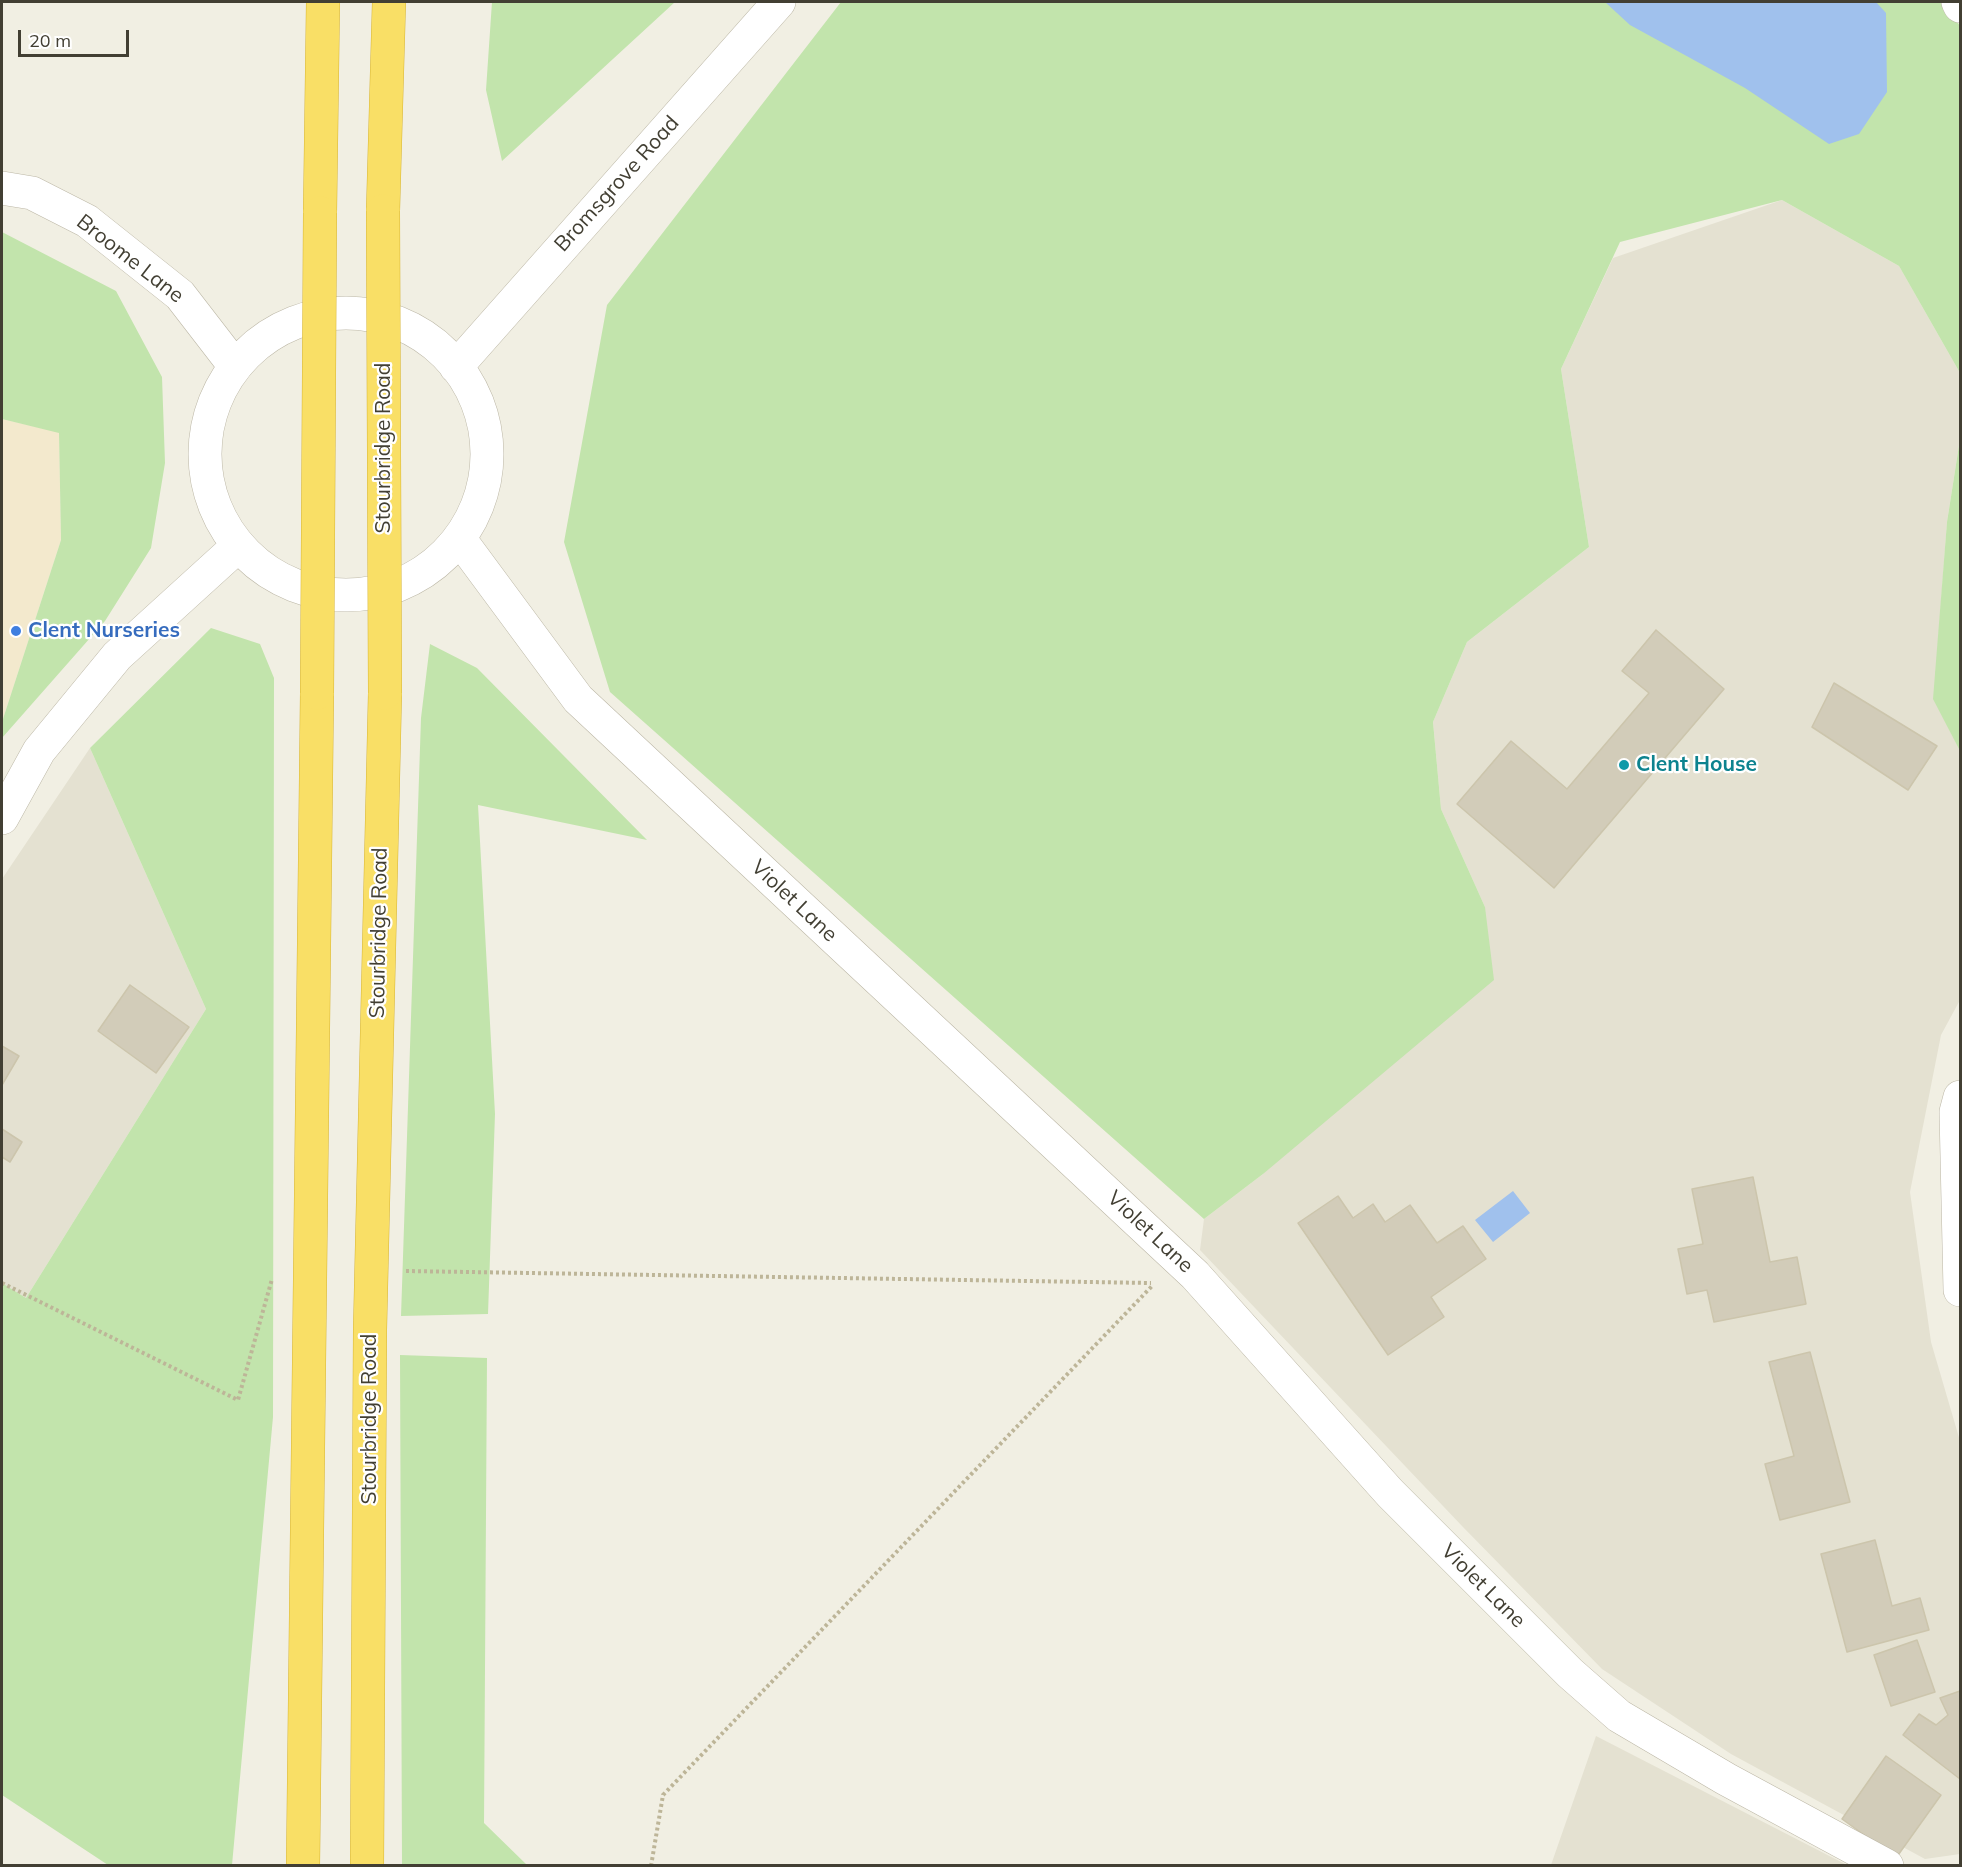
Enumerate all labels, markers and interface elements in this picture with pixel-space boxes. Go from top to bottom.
scale bar [21,18,132,56]
text: 20 m [29,29,71,52]
street label: Bromsgrove Road [549,111,685,257]
street label: Broome Lane [71,209,189,309]
street label: Stourbridge Road [371,363,397,533]
place label: Clent Nurseries [28,618,180,644]
marker: Clent Nurseries [9,624,23,638]
place label: Clent House [1636,752,1757,778]
marker: Clent House [1617,758,1631,772]
street label: Stourbridge Road [365,847,393,1019]
street label: Violet Lane [746,855,842,947]
street label: Violet Lane [1102,1186,1198,1278]
street label: Stourbridge Road [357,1334,383,1504]
street label: Violet Lane [1436,1539,1530,1633]

